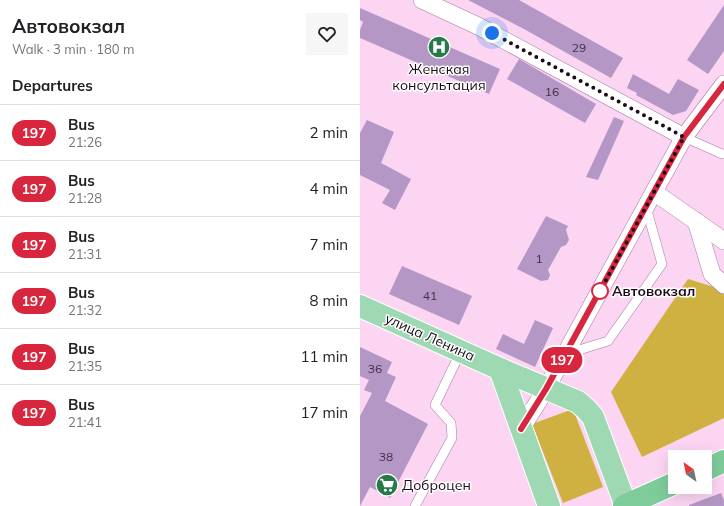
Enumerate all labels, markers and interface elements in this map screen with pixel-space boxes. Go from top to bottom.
button: heart [306,13,348,55]
text: Автовокзал [12,14,125,38]
your location [482,23,502,43]
hospital icon: Женская консультация [426,34,452,60]
house number: 29 [572,40,586,55]
text: Walk · 3 min · 180 m [12,41,134,57]
place label: Женская консультация [392,60,486,94]
text: Departures [12,76,93,95]
house number: 16 [545,84,559,99]
text: Bus [68,115,95,134]
text: 2 min [310,123,348,142]
text: 197 [21,124,47,142]
text: 21:26 [68,134,102,150]
text: Bus [68,171,95,190]
text: 4 min [310,179,348,198]
text: 197 [21,180,47,198]
text: 21:28 [68,190,102,206]
text: Bus [68,227,95,246]
text: 7 min [310,235,348,254]
text: 197 [21,236,47,254]
text: 21:31 [68,246,102,262]
house number: 1 [535,251,543,266]
marker: Автовокзал [591,282,609,300]
place label: Автовокзал [612,282,695,300]
text: Bus [68,283,95,302]
house number: 41 [423,288,437,303]
text: 8 min [310,291,348,310]
text: 197 [21,292,47,310]
text: 21:32 [68,302,102,318]
street label: улица Ленина [382,309,478,365]
text: Bus [68,339,95,358]
text: 11 min [301,347,348,366]
line badge: 197 [539,347,585,373]
text: 197 [21,348,47,366]
text: 197 [549,351,575,369]
text: 21:35 [68,358,102,374]
house number: 36 [368,361,382,376]
text: Bus [68,395,95,414]
text: 17 min [301,403,348,422]
text: 197 [21,404,47,422]
text: 21:41 [68,414,102,430]
house number: 38 [379,449,393,464]
north arrow [668,450,712,494]
map controls [668,450,712,494]
supermarket icon: Доброцен [374,472,400,498]
place label: Доброцен [402,476,471,494]

